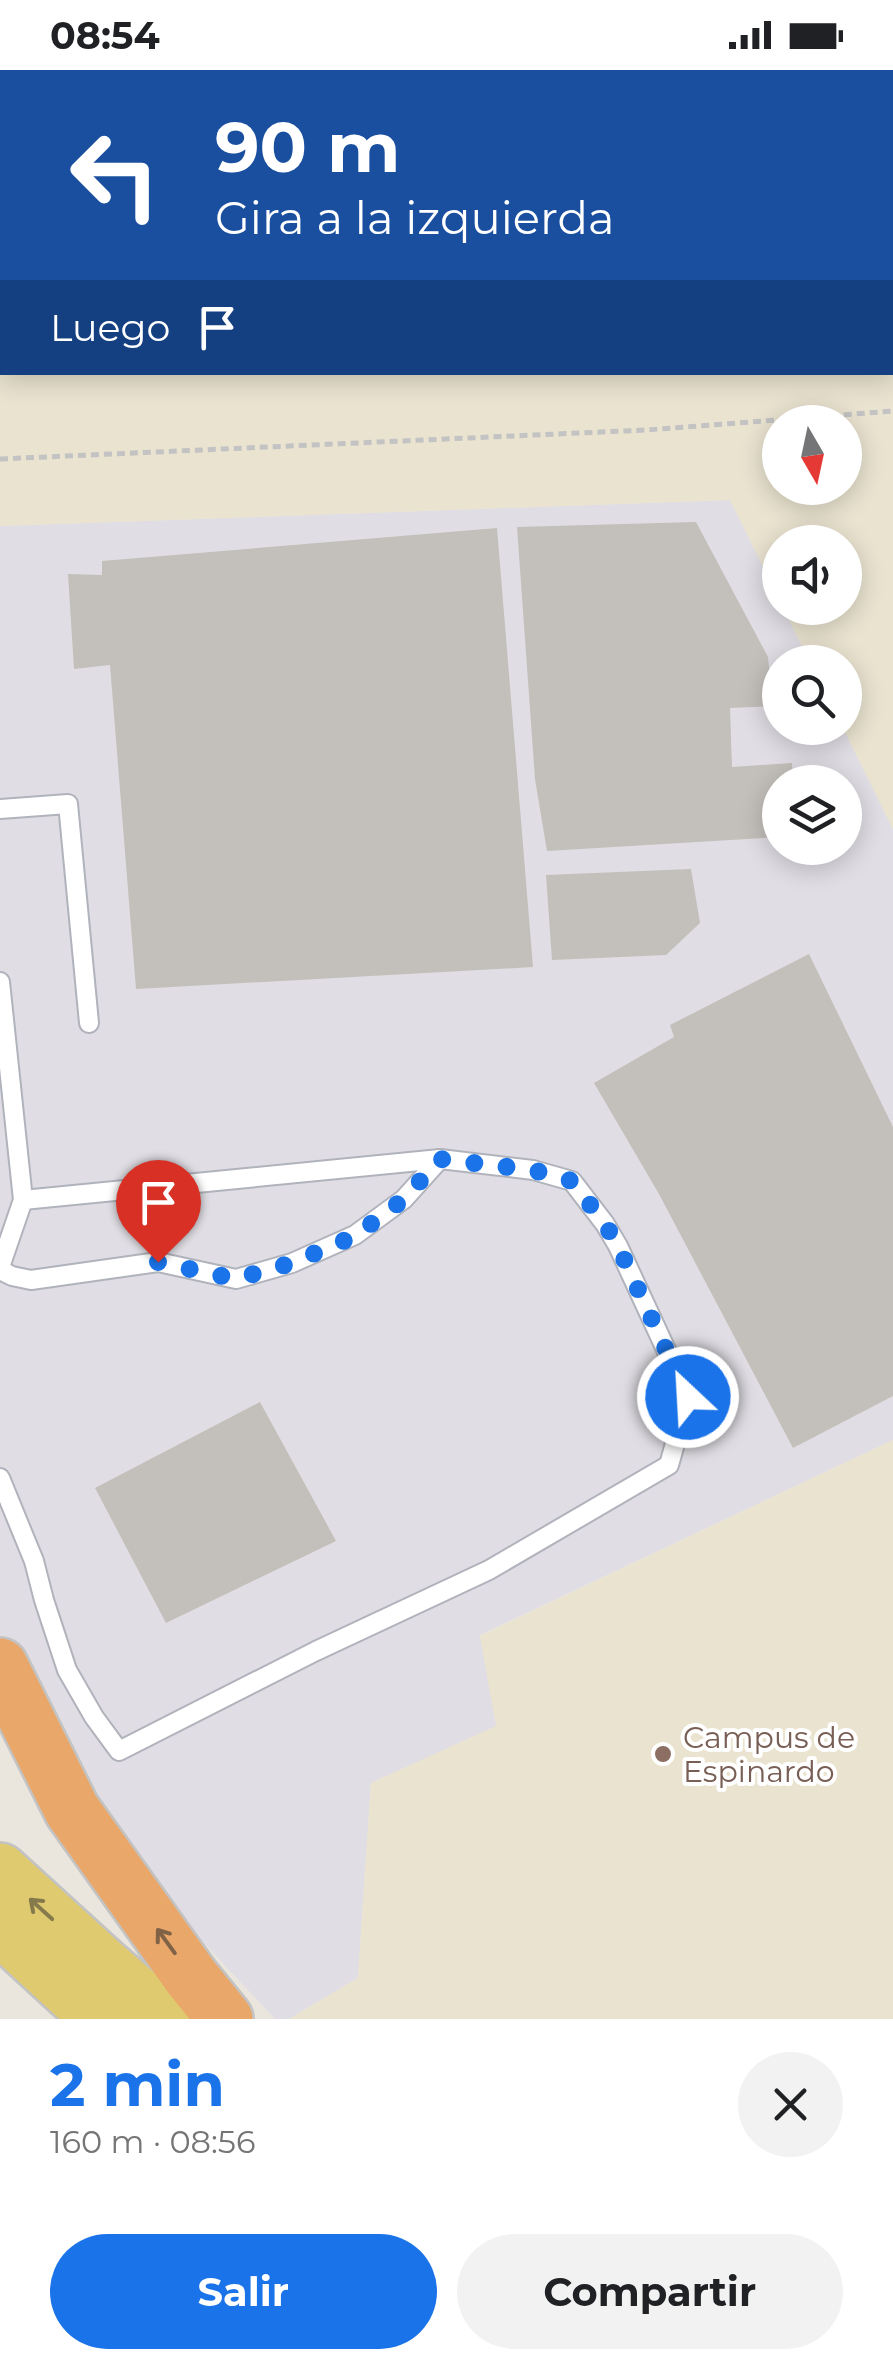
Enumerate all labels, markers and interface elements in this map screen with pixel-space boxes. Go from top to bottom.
text: 08:54 [50,12,160,59]
text: 90 m [215,104,400,190]
icon: left [50,110,180,240]
text: Gira a la izquierda [215,190,615,245]
icon: arrive [190,300,245,355]
text: Luego [50,304,170,351]
north arrow [762,405,862,505]
map controls [762,405,862,865]
button: sound [762,525,862,625]
button: search [762,645,862,745]
button: layers [762,765,862,865]
pin [116,1160,201,1263]
icon: arrive [131,1175,186,1230]
position arrow [636,1345,740,1449]
place label: Campus de Espinardo [683,1719,855,1790]
marker: Campus de Espinardo [652,1743,674,1765]
one-way arrow [28,1897,54,1921]
one-way arrow [155,1928,176,1956]
text: 2 min [50,2048,225,2121]
button: close [738,2052,843,2157]
text: 160 m · 08:56 [50,2122,255,2161]
button: Salir [50,2234,437,2349]
button: Compartir [457,2234,843,2349]

